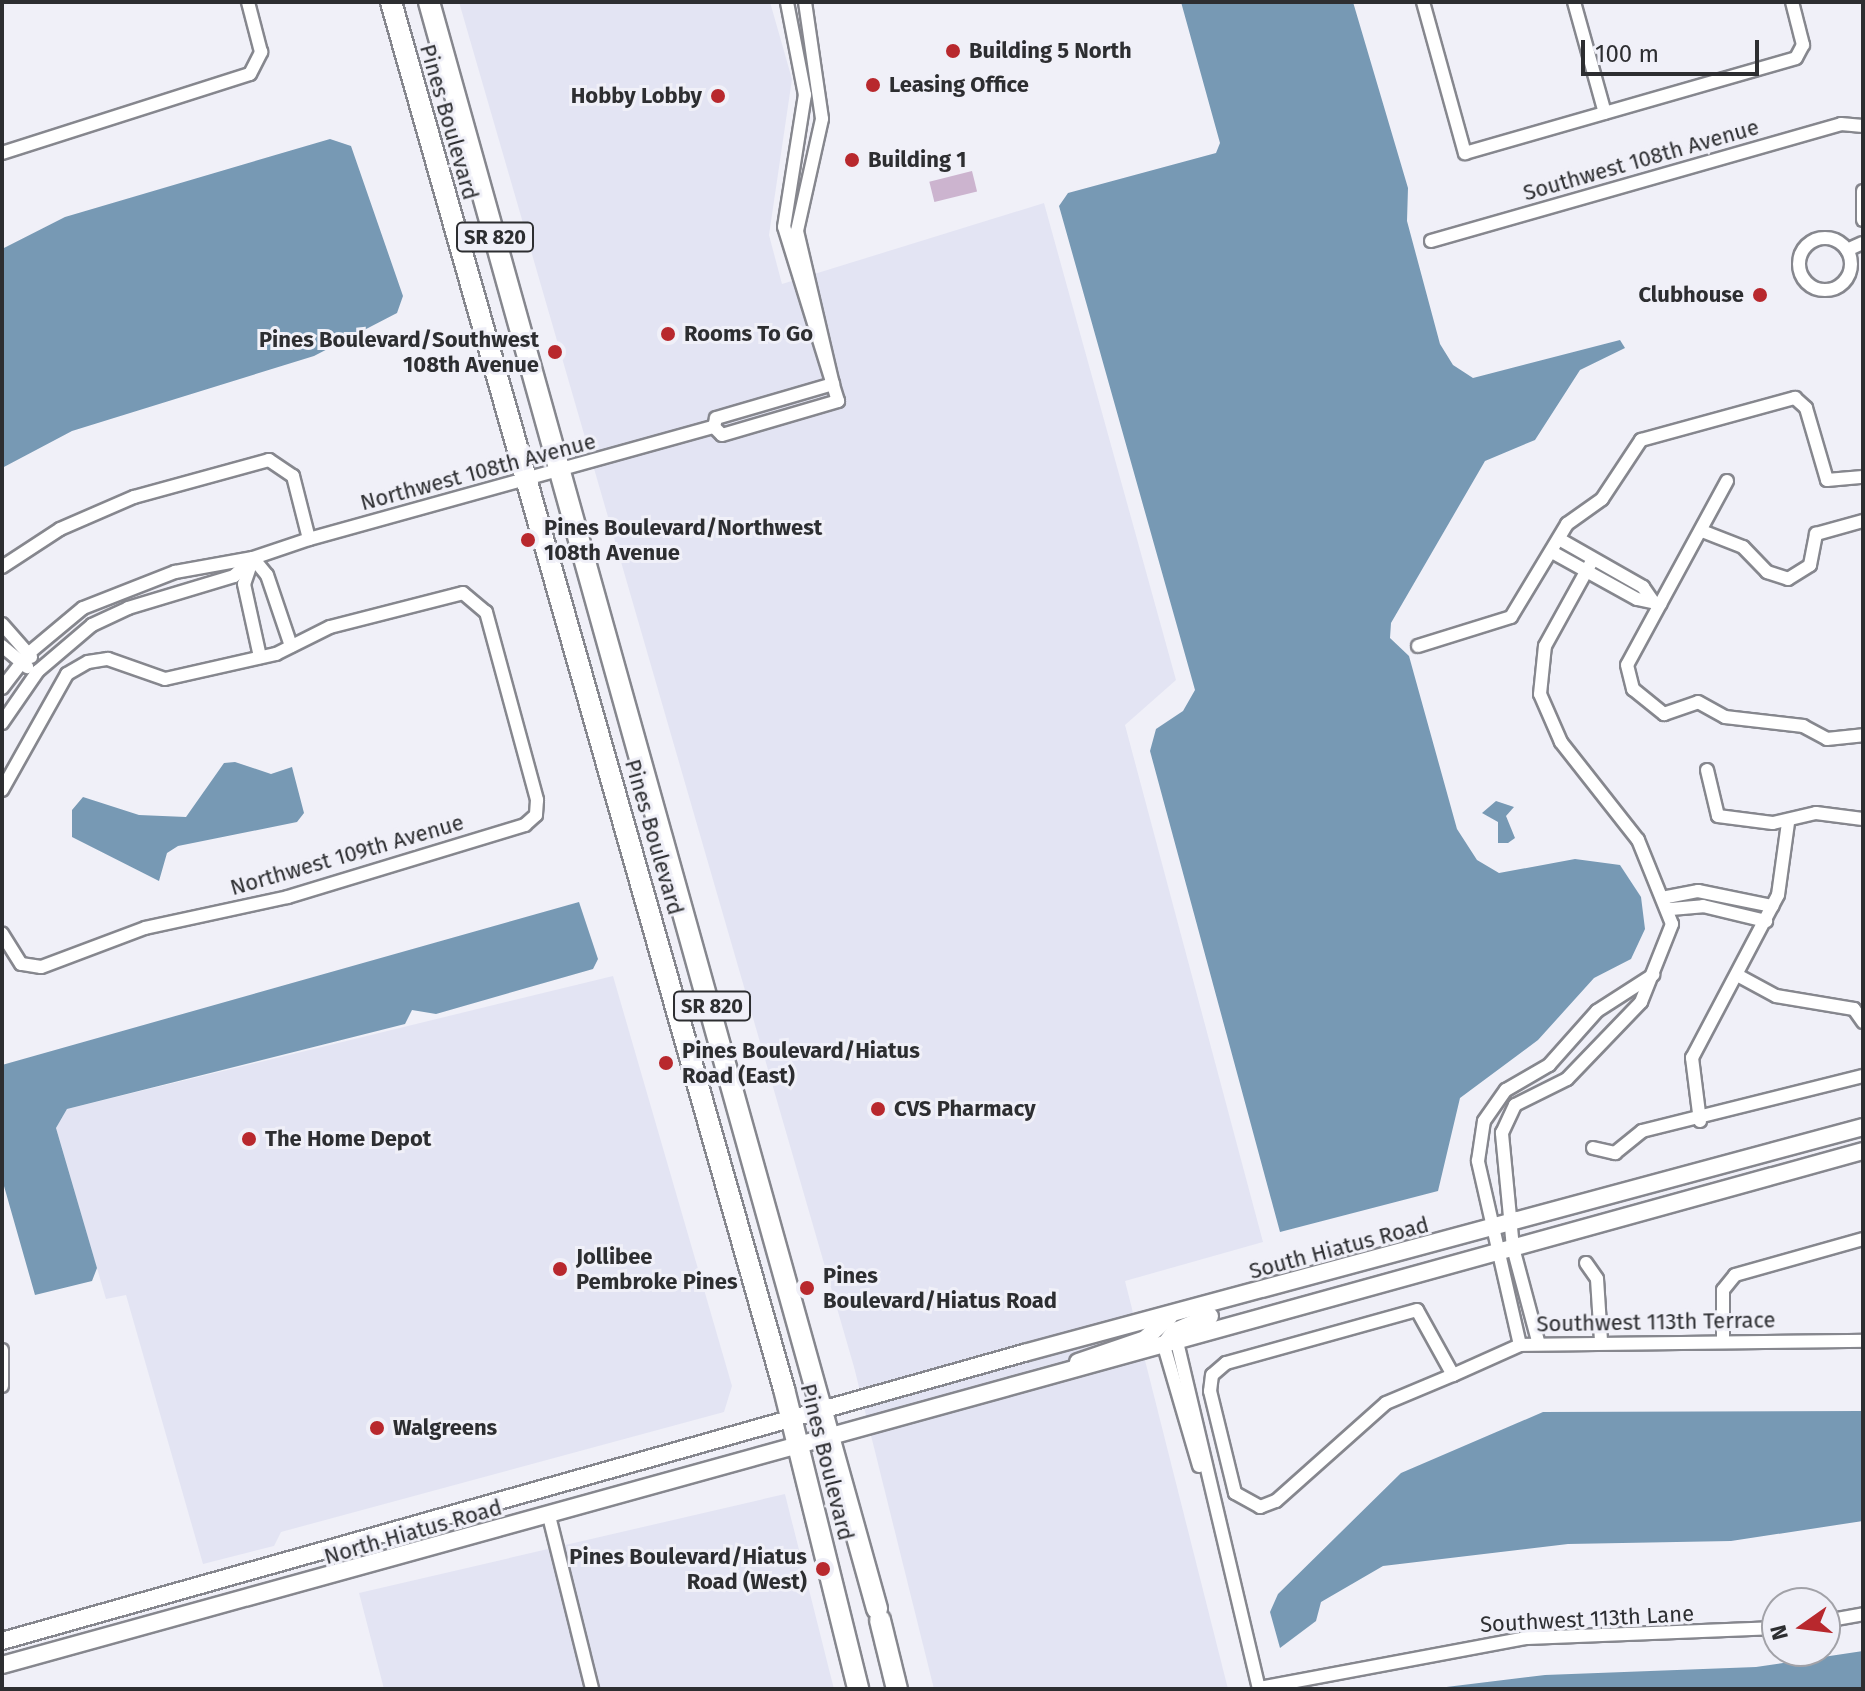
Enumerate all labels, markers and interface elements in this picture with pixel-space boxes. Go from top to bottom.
scale bar [1585,24,1763,74]
place label: Building 5 North [969,38,1132,64]
text: 100 m [1595,40,1659,68]
street label: Pines Boulevard [414,41,484,203]
marker: Building 5 North [944,42,962,60]
place label: Leasing Office [889,72,1029,98]
marker: Leasing Office [864,76,882,94]
place label: Hobby Lobby [571,83,702,109]
marker: Hobby Lobby [709,87,727,105]
street label: Southwest 108th Avenue [1520,114,1762,206]
place label: Building 1 [868,147,966,173]
marker: Building 1 [843,151,861,169]
road number: SR 820 [455,221,535,253]
place label: Clubhouse [1638,282,1744,308]
marker: Clubhouse [1751,286,1769,304]
place label: Rooms To Go [684,321,813,347]
marker: Rooms To Go [659,325,677,343]
place label: Pines Boulevard/Southwest 108th Avenue [259,326,539,378]
marker: Pines Boulevard/Southwest 108th Avenue [546,343,564,361]
street label: Northwest 108th Avenue [357,428,599,516]
place label: Pines Boulevard/Northwest 108th Avenue [544,514,822,566]
marker: Pines Boulevard/Northwest 108th Avenue [519,531,537,549]
street label: Pines Boulevard [619,756,689,918]
street label: Northwest 109th Avenue [227,809,467,901]
road number: SR 820 [672,990,752,1022]
place label: Pines Boulevard/Hiatus Road (East) [682,1037,920,1088]
marker: Pines Boulevard/Hiatus Road (East) [657,1054,675,1072]
place label: CVS Pharmacy [894,1096,1036,1122]
marker: CVS Pharmacy [869,1100,887,1118]
place label: The Home Depot [265,1126,431,1152]
marker: The Home Depot [240,1130,258,1148]
street label: South Hiatus Road [1246,1211,1432,1285]
place label: Jollibee Pembroke Pines [576,1243,738,1294]
marker: Jollibee Pembroke Pines [551,1260,569,1278]
place label: Pines Boulevard/Hiatus Road [823,1262,1057,1314]
marker: Pines Boulevard/Hiatus Road [798,1279,816,1297]
street label: Southwest 113th Terrace [1536,1307,1776,1337]
street label: Pines Boulevard [795,1381,859,1543]
place label: Walgreens [393,1415,497,1441]
marker: Walgreens [368,1419,386,1437]
street label: North Hiatus Road [321,1494,505,1570]
place label: Pines Boulevard/Hiatus Road (West) [569,1543,807,1594]
marker: Pines Boulevard/Hiatus Road (West) [814,1560,832,1578]
north arrow [1761,1587,1841,1667]
street label: Southwest 113th Lane [1479,1600,1695,1638]
text: N [1764,1622,1794,1643]

